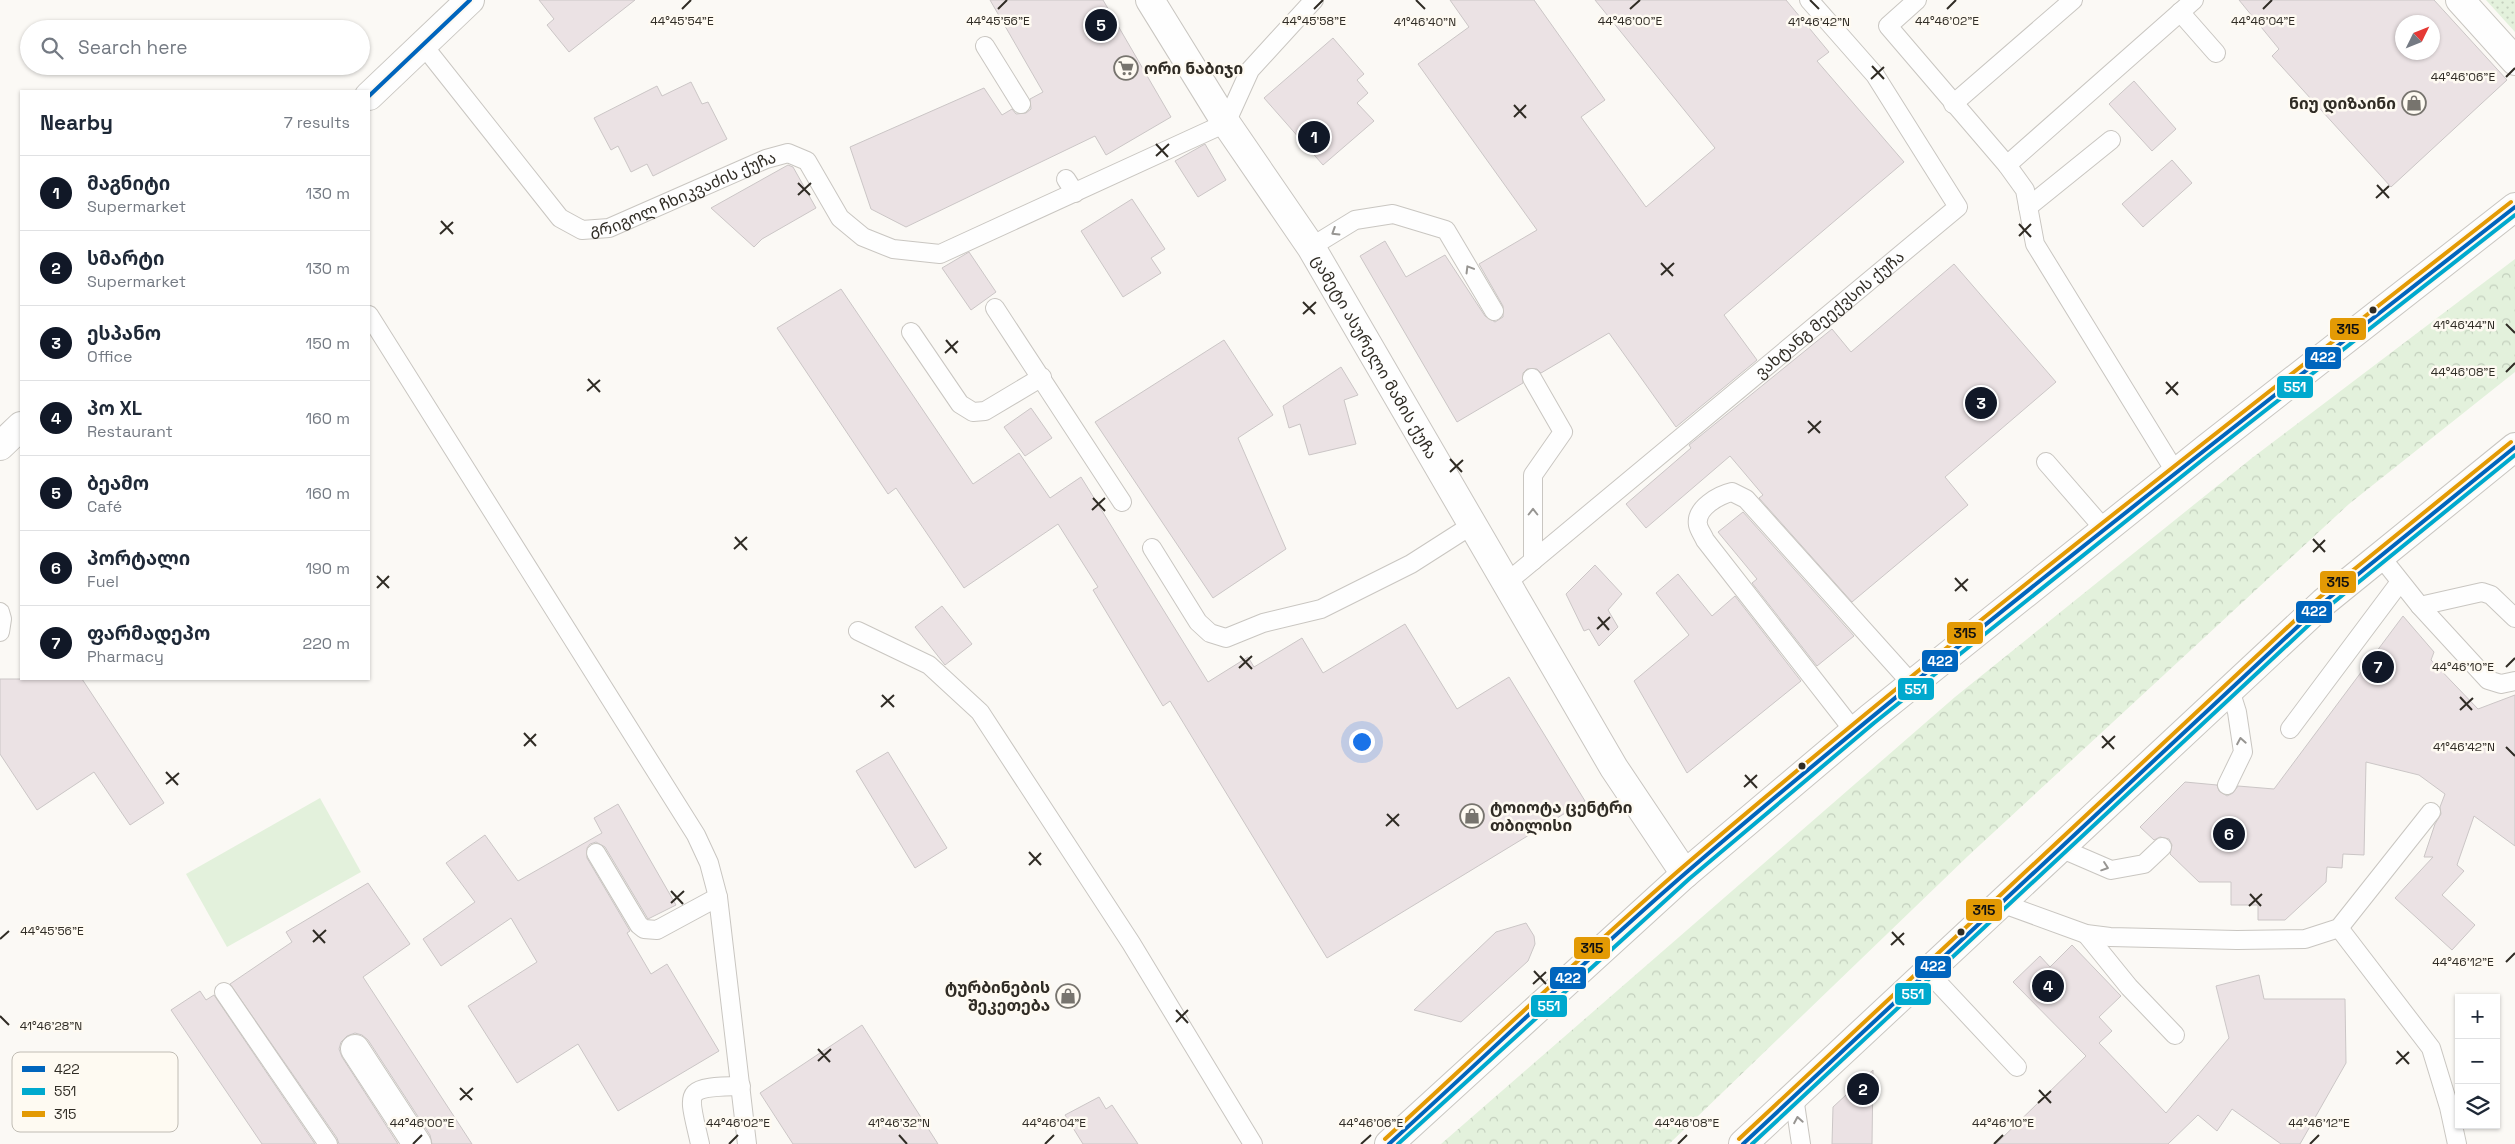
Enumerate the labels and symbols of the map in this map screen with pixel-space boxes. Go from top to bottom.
pin: 5 [1085,6,1117,44]
text: 44°45'54"E [650,13,714,29]
text: 44°45'56"E [966,13,1030,29]
text: 44°45'58"E [1282,13,1346,29]
text: 44°46'00"E [1598,13,1663,29]
text: 44°46'02"E [1915,13,1979,29]
text: 44°46'04"E [2231,13,2295,29]
text: 41°46'40"N [1394,14,1456,30]
text: 41°46'42"N [1788,14,1850,30]
north arrow [2395,15,2440,60]
supermarket icon: ორი ნაბიჯი [1113,55,1139,81]
place label: ორი ნაბიჯი [1144,58,1243,79]
text: 44°46'06"E [2431,69,2495,85]
shop icon: ნიუ დიზაინი [2401,90,2427,116]
place label: ნიუ დიზაინი [2289,93,2396,114]
pin: 1 [1298,118,1330,156]
street label: გრიგოლ ჩხიკვაძის ქუჩა [589,147,778,240]
one-way arrow [1331,226,1340,236]
street label: ვახტანგ მეექვსის ქუჩა [1751,246,1909,383]
street label: ცამეტი ასურელი მამის ქუჩა [1307,251,1442,463]
one-way arrow [1466,265,1476,274]
unlabelled marker [2368,305,2378,315]
line badge: 315 [2329,317,2367,341]
text: 41°46'44"N [2433,317,2495,333]
text: 315 [2337,320,2360,338]
line badge: 422 [2304,346,2342,370]
text: 422 [2310,348,2336,366]
text: 44°46'08"E [2431,364,2495,380]
line badge: 551 [2276,375,2314,399]
text: 551 [2284,378,2306,396]
pin: 3 [1965,384,1997,422]
one-way arrow [1528,508,1538,516]
line badge: 315 [2319,570,2357,594]
text: 315 [2327,573,2350,591]
line badge: 422 [2295,600,2333,624]
text: 422 [2301,602,2327,620]
line badge: 315 [1946,621,1984,645]
text: 315 [1954,624,1977,642]
pin: 7 [2362,648,2394,686]
line badge: 422 [1921,649,1959,673]
text: 422 [1927,652,1953,670]
text: 44°46'10"E [2432,659,2494,675]
line badge: 551 [1897,677,1935,701]
text: 551 [1905,680,1927,698]
your location [1349,729,1375,755]
one-way arrow [2237,736,2247,745]
text: 41°46'42"N [2433,739,2495,755]
unlabelled marker [1797,761,1807,771]
place label: ტოიოტა ცენტრი თბილისი [1490,797,1632,836]
shop icon: ტოიოტა ცენტრი თბილისი [1459,803,1485,829]
pin: 6 [2213,815,2245,853]
one-way arrow [2100,861,2109,871]
line badge: 315 [1965,898,2003,922]
text: 315 [1973,901,1996,919]
text: 44°45'56"E [20,923,84,939]
unlabelled marker [1956,927,1966,937]
line badge: 315 [1573,936,1611,960]
text: 315 [1581,939,1604,957]
text: 44°46'12"E [2432,954,2494,970]
line badge: 422 [1914,955,1952,979]
text: 422 [1920,957,1946,975]
line badge: 422 [1549,966,1587,990]
pin: 4 [2032,967,2064,1005]
text: 422 [1555,969,1581,987]
place label: ტურბინების შეკეთება [945,977,1050,1016]
line badge: 551 [1894,982,1932,1006]
shop icon: ტურბინების შეკეთება [1055,983,1081,1009]
text: 551 [1902,985,1924,1003]
line badge: 551 [1530,994,1568,1018]
text: 551 [1538,997,1560,1015]
text: 41°46'28"N [20,1018,82,1034]
legend [12,1052,178,1132]
text: 422 [54,1060,80,1078]
pin: 2 [1847,1070,1879,1108]
text: 551 [54,1082,76,1100]
text: 315 [54,1105,77,1123]
text: 44°46'00"E [390,1115,455,1131]
text: 44°46'02"E [706,1115,770,1131]
text: 41°46'32"N [868,1115,930,1131]
text: 44°46'04"E [1022,1115,1086,1131]
text: 44°46'06"E [1339,1115,1403,1131]
text: 44°46'08"E [1655,1115,1719,1131]
text: 44°46'10"E [1972,1115,2034,1131]
text: 44°46'12"E [2288,1115,2350,1131]
one-way arrow [1793,1116,1803,1125]

